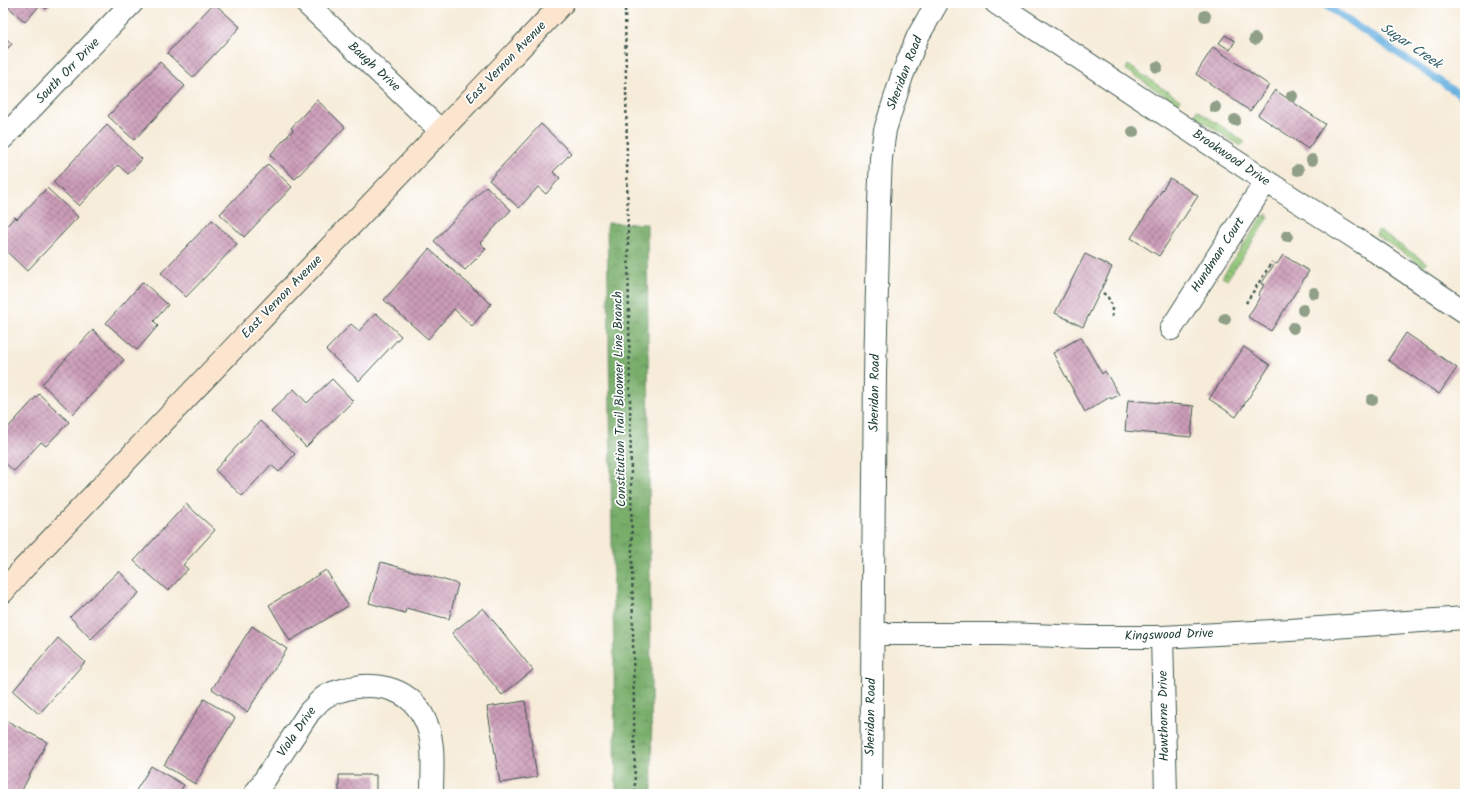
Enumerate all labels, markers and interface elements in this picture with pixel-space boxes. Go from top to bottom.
street label: East Vernon Avenue [460,16,552,110]
water label: Sugar Creek [1376,17,1448,76]
street label: Sheridan Road [881,32,929,113]
street label: South Orr Drive [31,33,105,109]
street label: Baugh Drive [343,37,405,97]
street label: Brookwood Drive [1188,124,1274,192]
street label: Hundman Court [1186,212,1251,297]
street label: East Vernon Avenue [236,250,328,344]
street label: Constitution Trail Bloomer Line Branch [608,291,632,507]
street label: Sheridan Road [864,353,886,432]
street label: Kingswood Drive [1124,623,1214,647]
street label: Hawthorne Drive [1153,670,1175,762]
street label: Sheridan Road [860,677,882,756]
street label: Viola Drive [272,702,322,762]

